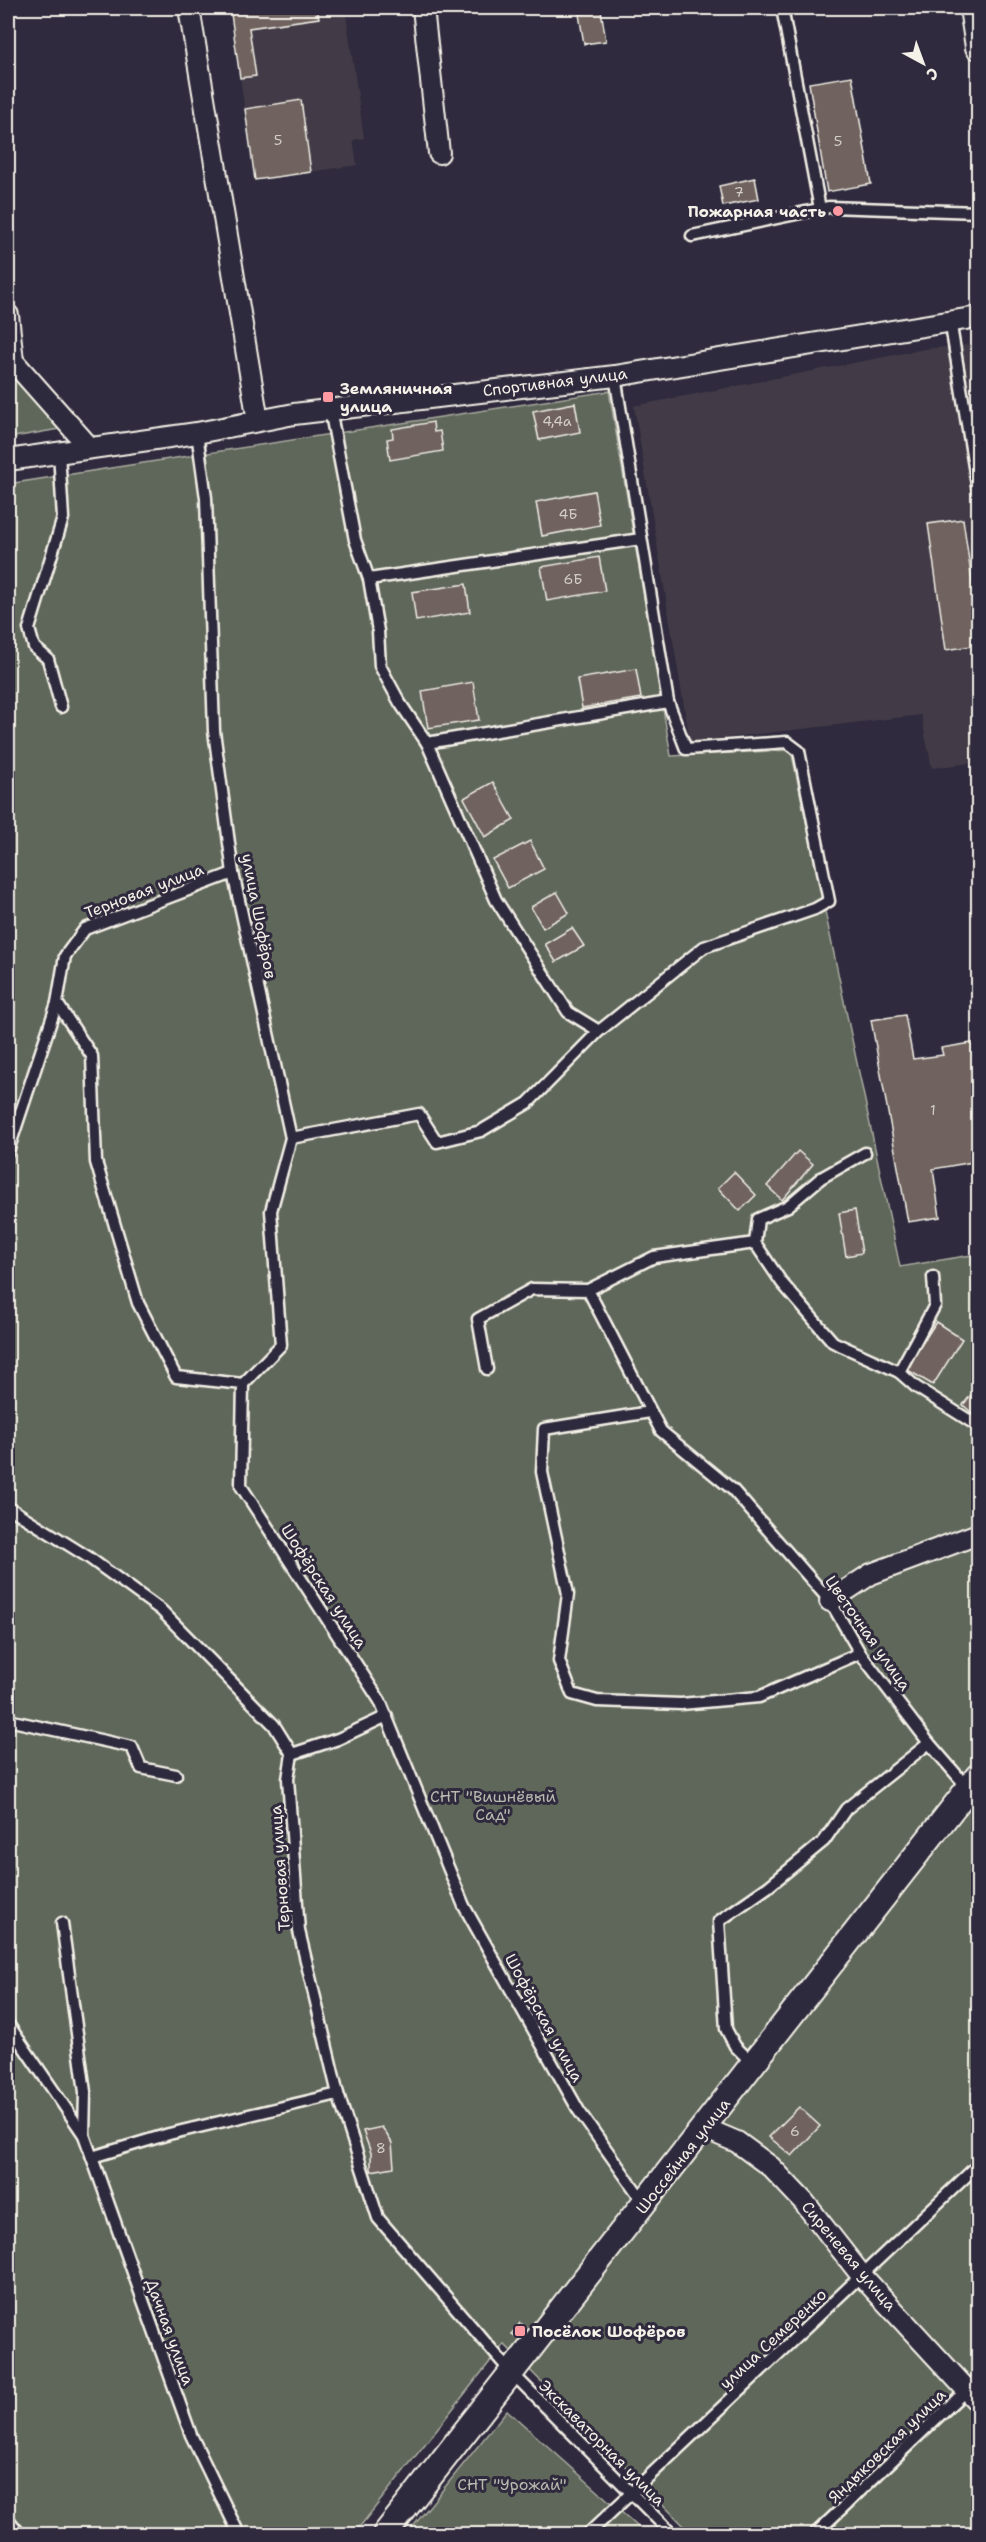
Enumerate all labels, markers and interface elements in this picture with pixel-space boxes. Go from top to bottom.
north arrow [893,33,953,93]
text: С [922,63,943,85]
house number: 5 [274,131,282,149]
house number: 5 [834,132,842,150]
house number: 7 [734,183,744,201]
place label: Пожарная часть [688,201,826,222]
marker: Пожарная часть [831,204,845,218]
street label: Спортивная улица [482,363,629,401]
place label: Земляничная улица [340,378,453,417]
marker: Земляничная улица [321,390,335,404]
house number: 4,4а [542,412,572,430]
house number: 4Б [558,505,578,523]
house number: 6Б [563,570,583,588]
street label: улица Шофёров [237,852,281,980]
street label: Терновая улица [81,859,207,923]
house number: 1 [930,1101,936,1119]
street label: Шофёрская улица [276,1520,372,1652]
street label: Цветочная улица [820,1571,916,1695]
park label: СНТ "Вишнёвый Сад" [430,1786,556,1825]
street label: Терновая улица [265,1804,295,1932]
street label: Шофёрская улица [500,1950,588,2086]
street label: Шоссейная улица [631,2094,735,2218]
house number: 6 [790,2122,800,2140]
house number: 8 [376,2139,386,2157]
street label: Сиреневая улица [797,2197,901,2315]
street label: Дачная улица [141,2276,199,2388]
street label: улица Семеренко [715,2284,831,2394]
place label: Посёлок Шофёров [532,2321,685,2342]
marker: Посёлок Шофёров [513,2324,527,2338]
street label: Экскаваторная улица [534,2375,670,2511]
street label: Яндыковская улица [824,2384,950,2508]
park label: СНТ "Урожай" [457,2474,567,2495]

